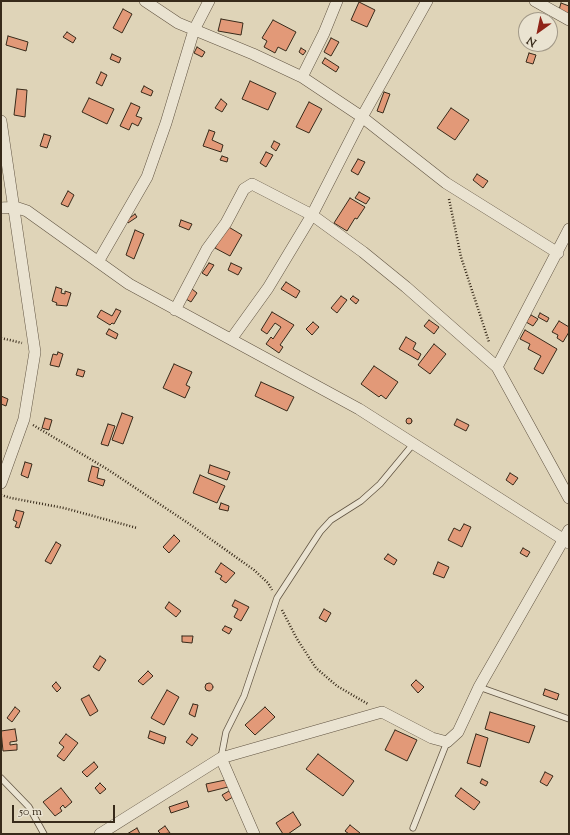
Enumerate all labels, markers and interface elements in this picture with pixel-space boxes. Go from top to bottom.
north arrow [518,12,558,52]
text: N [524,32,540,50]
scale bar [14,797,117,823]
text: 50 m [19,803,42,821]

